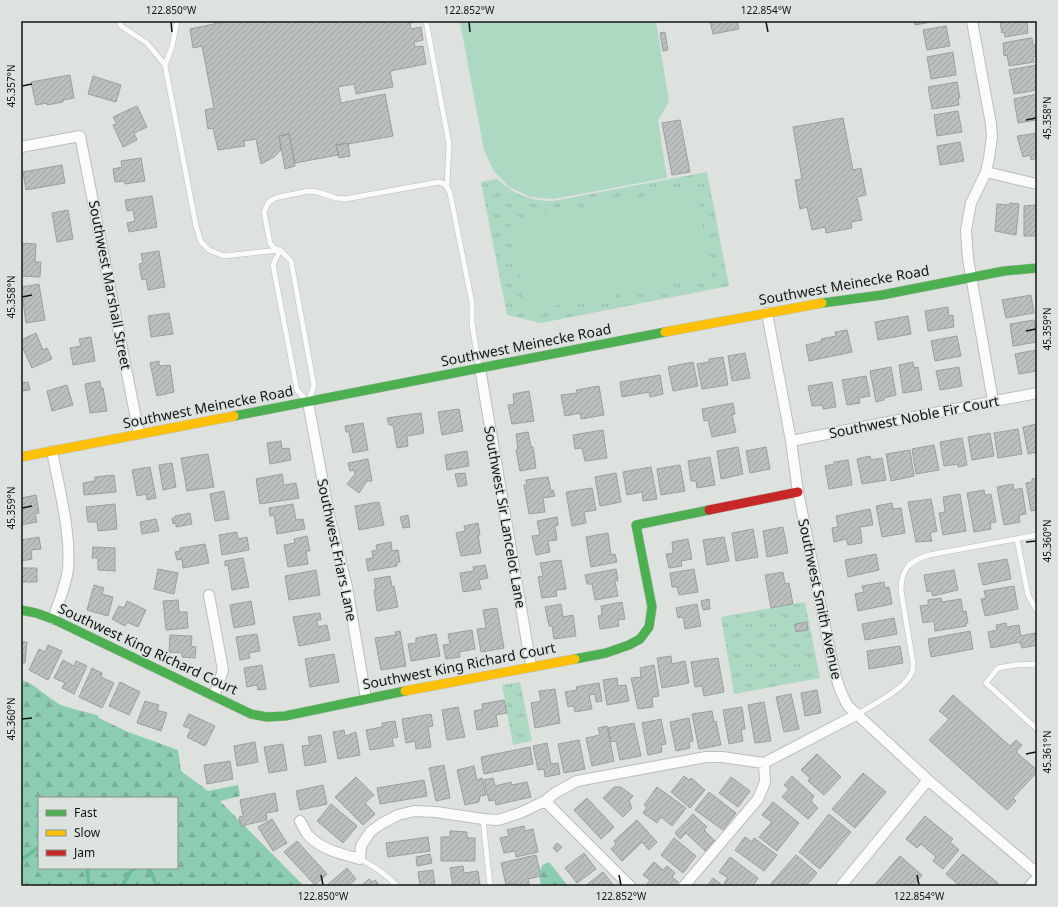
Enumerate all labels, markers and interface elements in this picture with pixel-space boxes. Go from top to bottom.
text: 122.850°W [146,3,197,17]
text: 122.852°W [444,3,495,17]
text: 122.854°W [741,3,792,17]
text: 45.357°N [4,64,18,108]
text: 45.358°N [1040,96,1054,140]
street label: Southwest Marshall Street [85,199,136,371]
street label: Southwest Meinecke Road [757,260,931,309]
text: 45.358°N [4,275,18,319]
text: 45.359°N [1040,307,1054,351]
street label: Southwest Meinecke Road [439,319,613,370]
street label: Southwest Meinecke Road [121,381,295,432]
street label: Southwest Noble Fir Court [827,391,1001,442]
street label: Southwest Sir Lancelot Lane [480,424,531,610]
street label: Southwest Friars Lane [313,477,362,623]
text: 45.359°N [4,486,18,530]
street label: Southwest Smith Avenue [794,517,847,681]
text: 45.360°N [1040,519,1054,563]
street label: Southwest King Richard Court [55,598,241,699]
street label: Southwest King Richard Court [361,637,557,694]
text: 45.360°N [4,697,18,741]
text: 45.361°N [1040,730,1054,774]
legend [38,797,178,869]
text: Fast [74,804,98,821]
text: Slow [74,824,101,841]
text: Jam [73,844,95,861]
text: 122.850°W [298,889,349,903]
text: 122.852°W [596,889,647,903]
text: 122.854°W [894,889,945,903]

